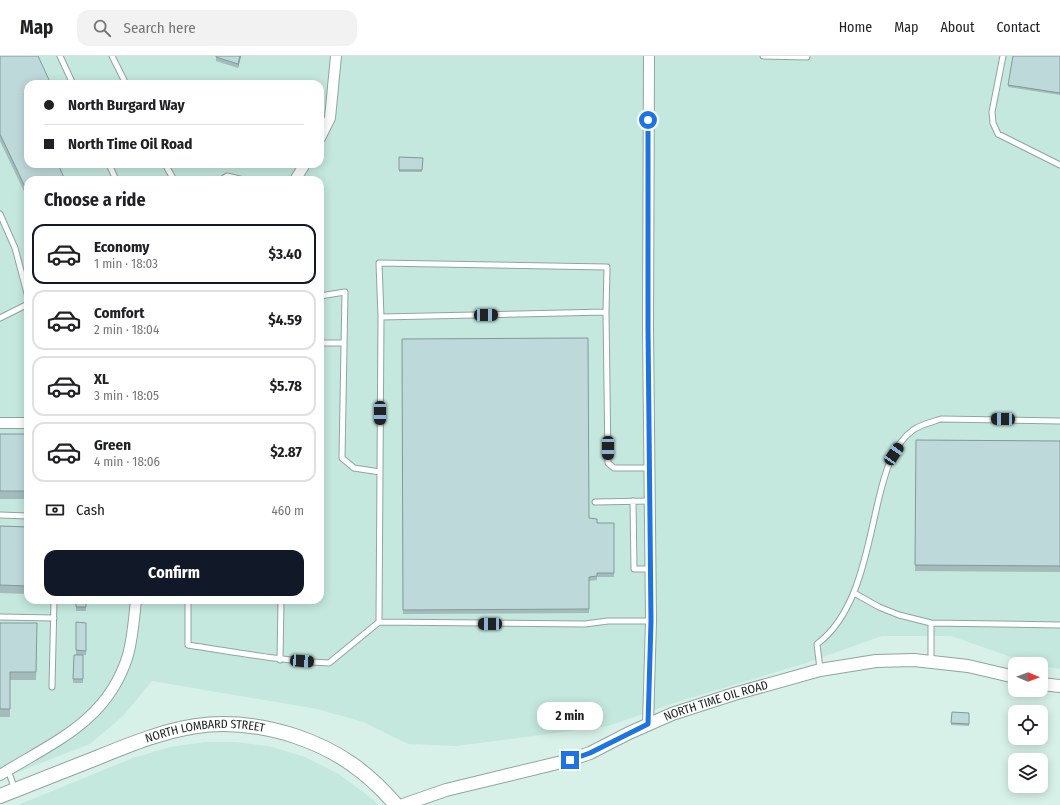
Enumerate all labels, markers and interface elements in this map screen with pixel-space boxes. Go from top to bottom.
search box [77,10,357,46]
text: Map [20,16,53,39]
icon: search [91,17,113,39]
text: Search here [123,19,196,37]
text: Home [839,19,872,36]
text: Map [894,19,918,36]
text: About [940,19,975,36]
text: Contact [997,19,1040,36]
text: North Burgard Way [68,96,185,114]
route start [639,111,657,129]
text: North Time Oil Road [68,135,192,153]
text: Choose a ride [44,189,146,211]
icon: car [46,236,82,272]
text: Economy [94,238,149,256]
text: $3.40 [268,245,302,263]
text: 1 min · 18:03 [94,256,158,271]
icon: car [46,302,82,338]
text: Comfort [94,304,145,322]
car [474,309,498,321]
text: $4.59 [268,311,302,329]
text: 2 min · 18:04 [94,322,159,337]
icon: car [46,368,82,404]
text: XL [94,370,109,388]
text: $5.78 [270,377,302,395]
text: 3 min · 18:05 [94,388,159,403]
car [374,401,386,425]
car [991,413,1015,425]
icon: car [46,434,82,470]
text: Green [94,436,131,454]
car [602,436,614,460]
car [882,441,906,467]
text: $2.87 [270,443,302,461]
text: 4 min · 18:06 [94,454,160,469]
icon: cash [44,499,66,521]
text: Cash [76,501,105,519]
text: 460 m [271,503,304,518]
button: Confirm [44,550,304,596]
car [478,618,502,630]
car [290,654,314,668]
north arrow [1008,657,1048,697]
map controls [1008,657,1048,793]
street label: NORTH TIME OIL ROAD [661,678,770,724]
callout: 2 min [537,702,603,730]
button: locate [1008,705,1048,745]
text: 2 min [556,708,584,723]
street label: NORTH LOMBARD STREET [143,717,267,746]
route end [561,751,579,769]
button: layers [1008,753,1048,793]

